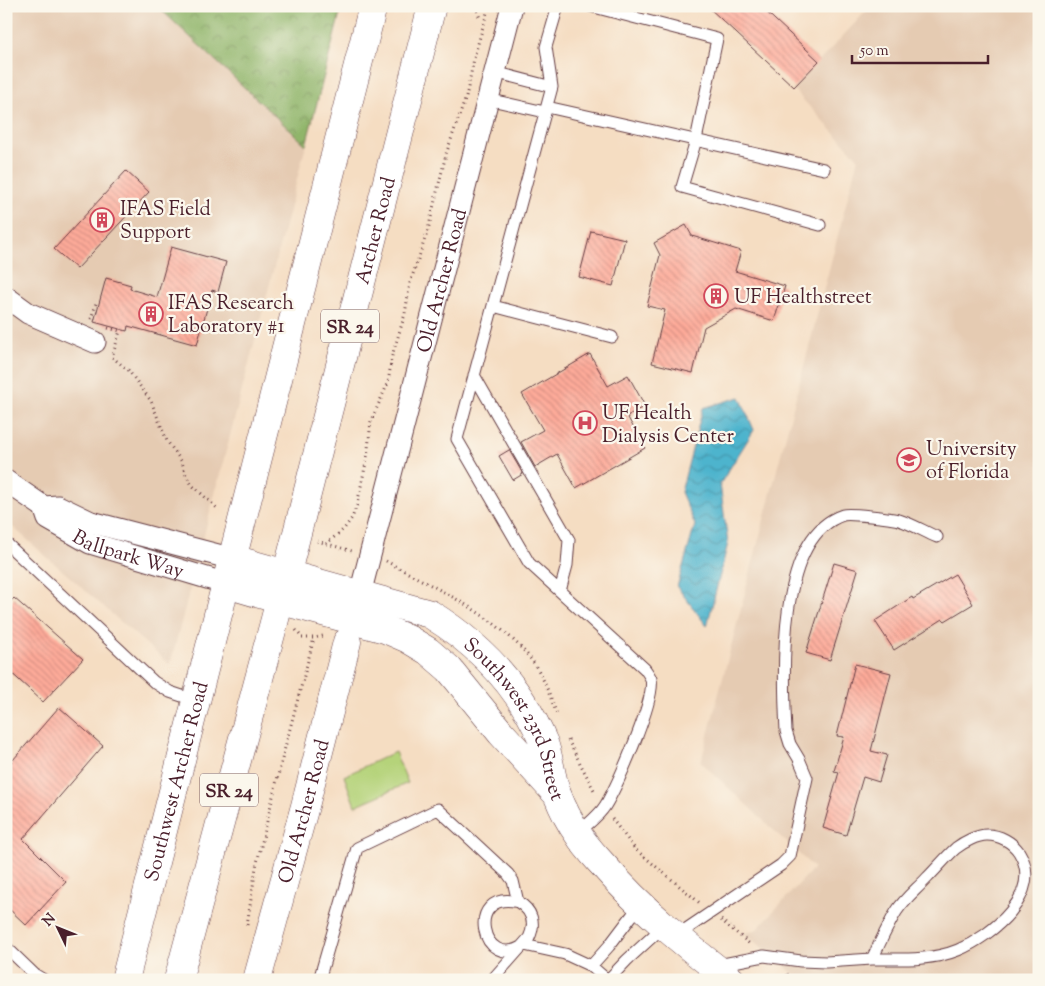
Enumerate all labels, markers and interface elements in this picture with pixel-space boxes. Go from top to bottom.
scale bar [852,32,989,64]
text: 50 m [859,41,889,62]
street label: Archer Road [349,174,405,288]
place label: IFAS Field Support [120,196,211,248]
street label: Old Archer Road [411,206,476,356]
building icon: IFAS Field Support [89,207,115,233]
building icon: UF Healthstreet [703,283,729,309]
place label: UF Healthstreet [734,284,872,313]
place label: IFAS Research Laboratory #1 [168,290,294,342]
building icon: IFAS Research Laboratory #1 [138,301,164,327]
road number: SR 24 [321,310,379,342]
place label: UF Health Dialysis Center [602,400,734,452]
hospital icon: UF Health Dialysis Center [572,410,598,436]
place label: University of Florida [926,436,1017,488]
school or university icon: University of Florida [896,447,922,473]
street label: Ballpark Way [66,524,187,587]
street label: Southwest 23rd Street [456,632,570,806]
street label: Southwest Archer Road [139,679,217,885]
street label: Old Archer Road [272,737,338,887]
road number: SR 24 [200,774,258,806]
north arrow [32,904,82,954]
text: N [39,910,61,931]

